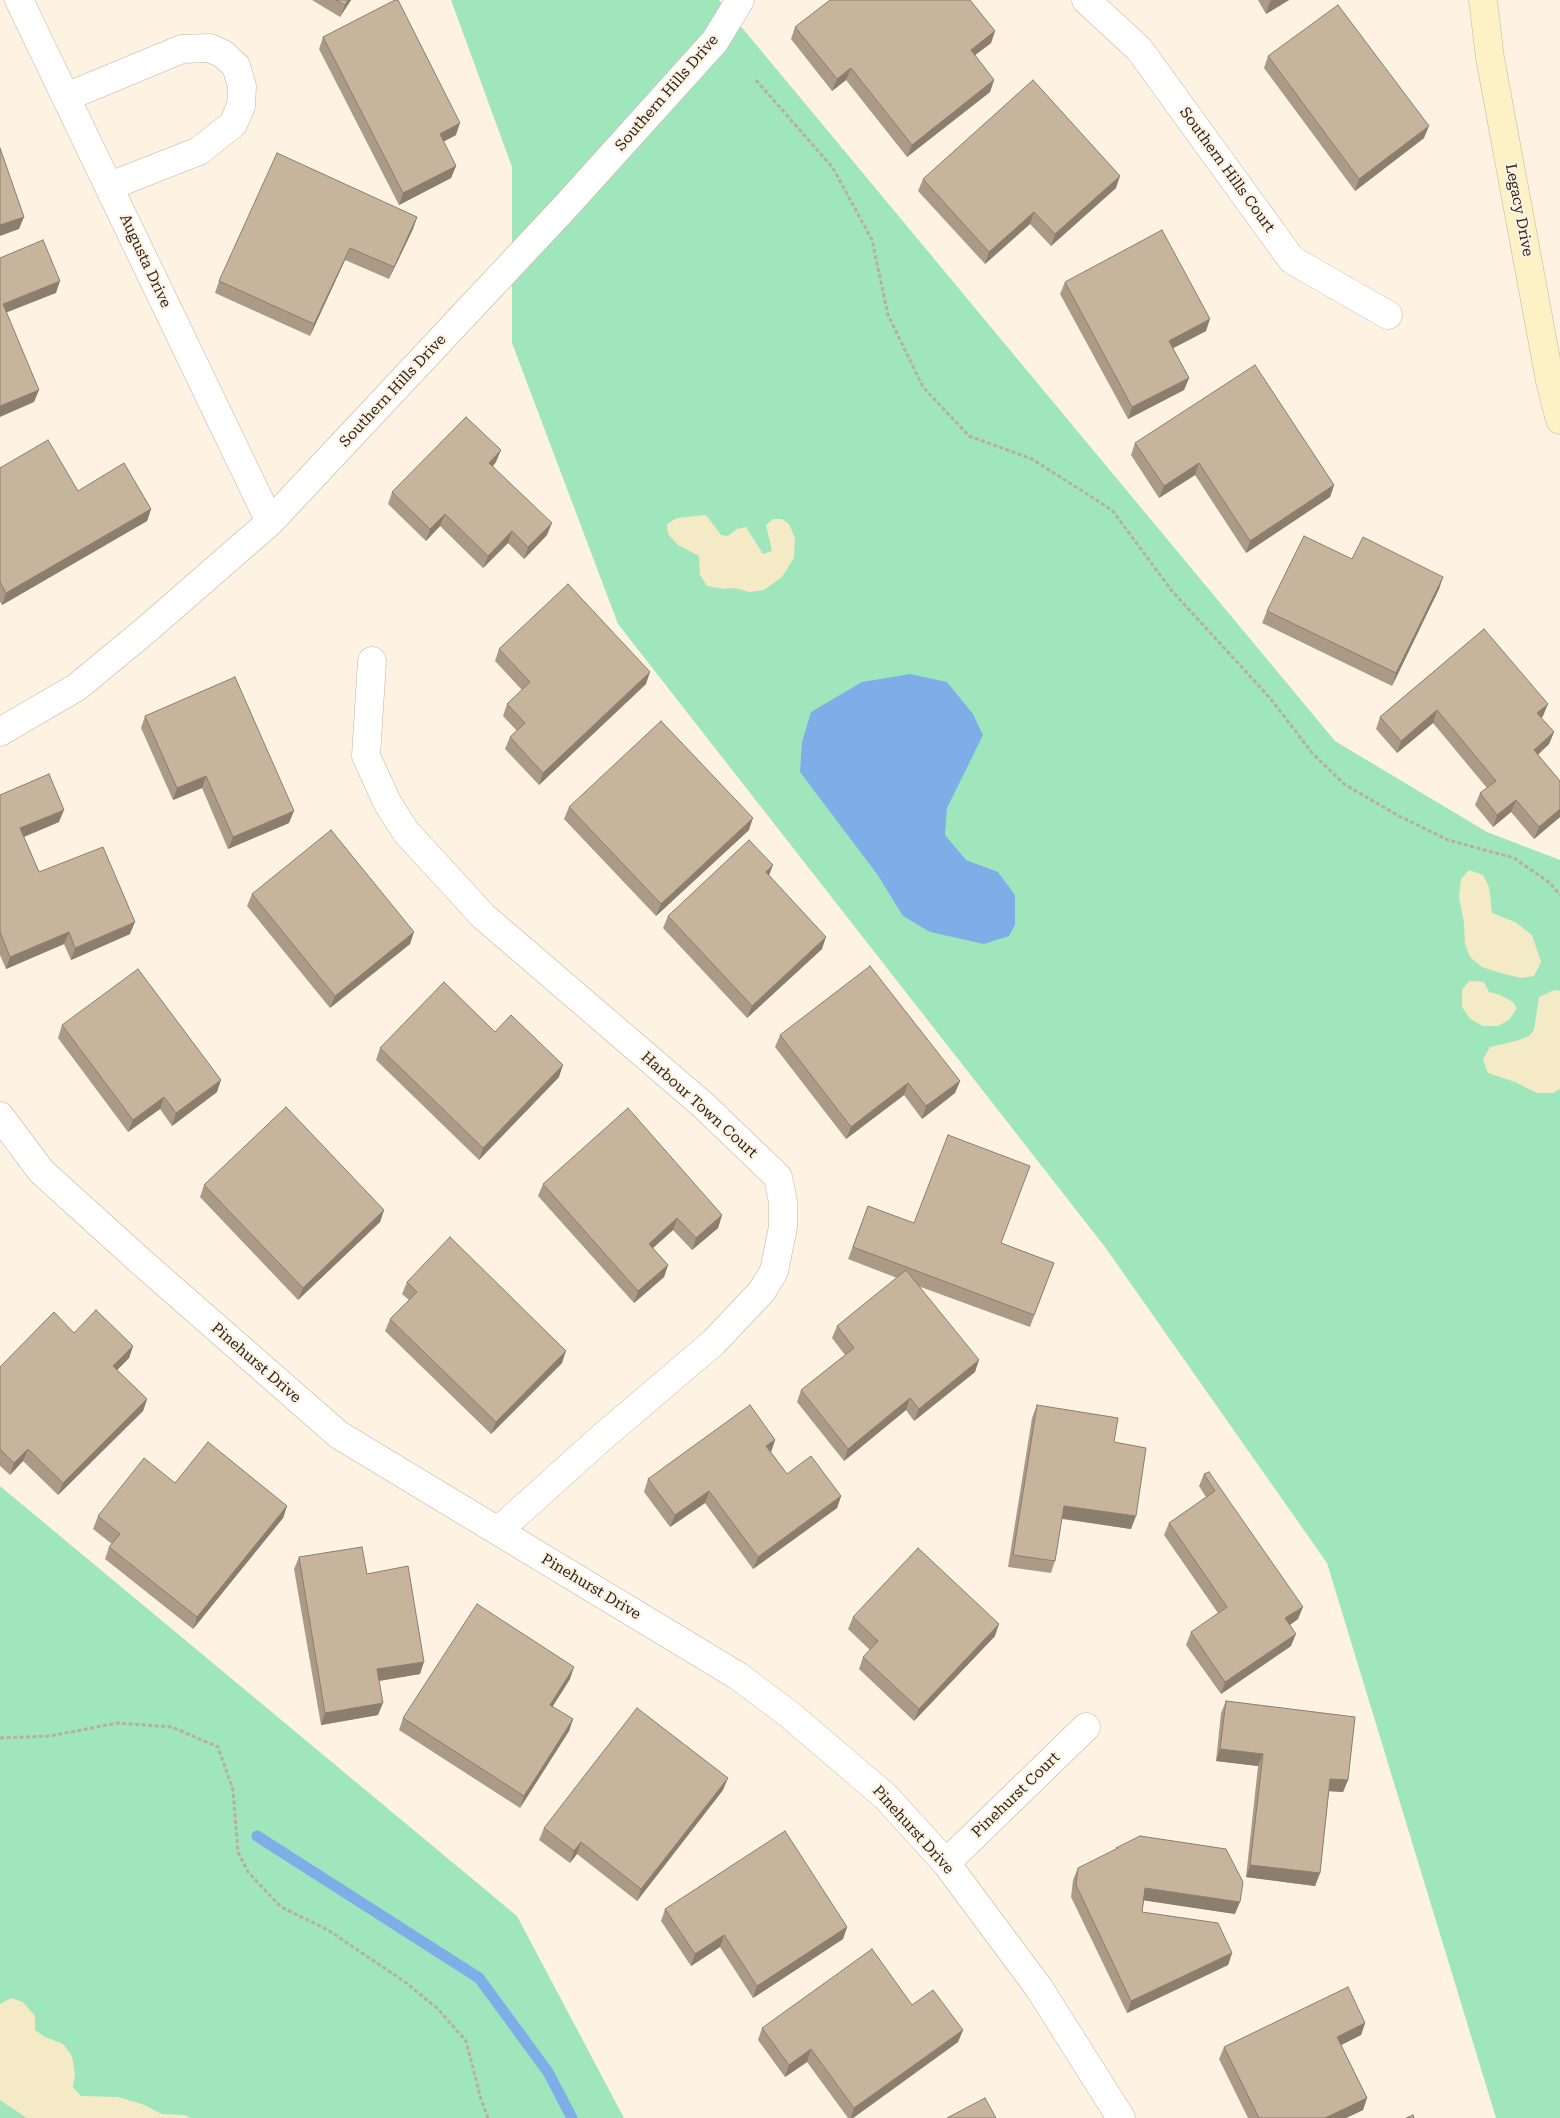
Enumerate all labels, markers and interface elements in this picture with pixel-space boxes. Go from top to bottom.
street label: Southern Hills Drive [612,31,722,155]
street label: Southern Hills Court [1176,104,1278,236]
street label: Legacy Drive [1501,162,1537,258]
street label: Augusta Drive [115,211,175,311]
street label: Southern Hills Drive [336,331,450,451]
street label: Harbour Town Court [637,1048,761,1162]
street label: Pinehurst Drive [207,1319,305,1407]
street label: Pinehurst Drive [538,1550,644,1624]
street label: Pinehurst Court [968,1749,1064,1841]
street label: Pinehurst Drive [869,1782,957,1878]

